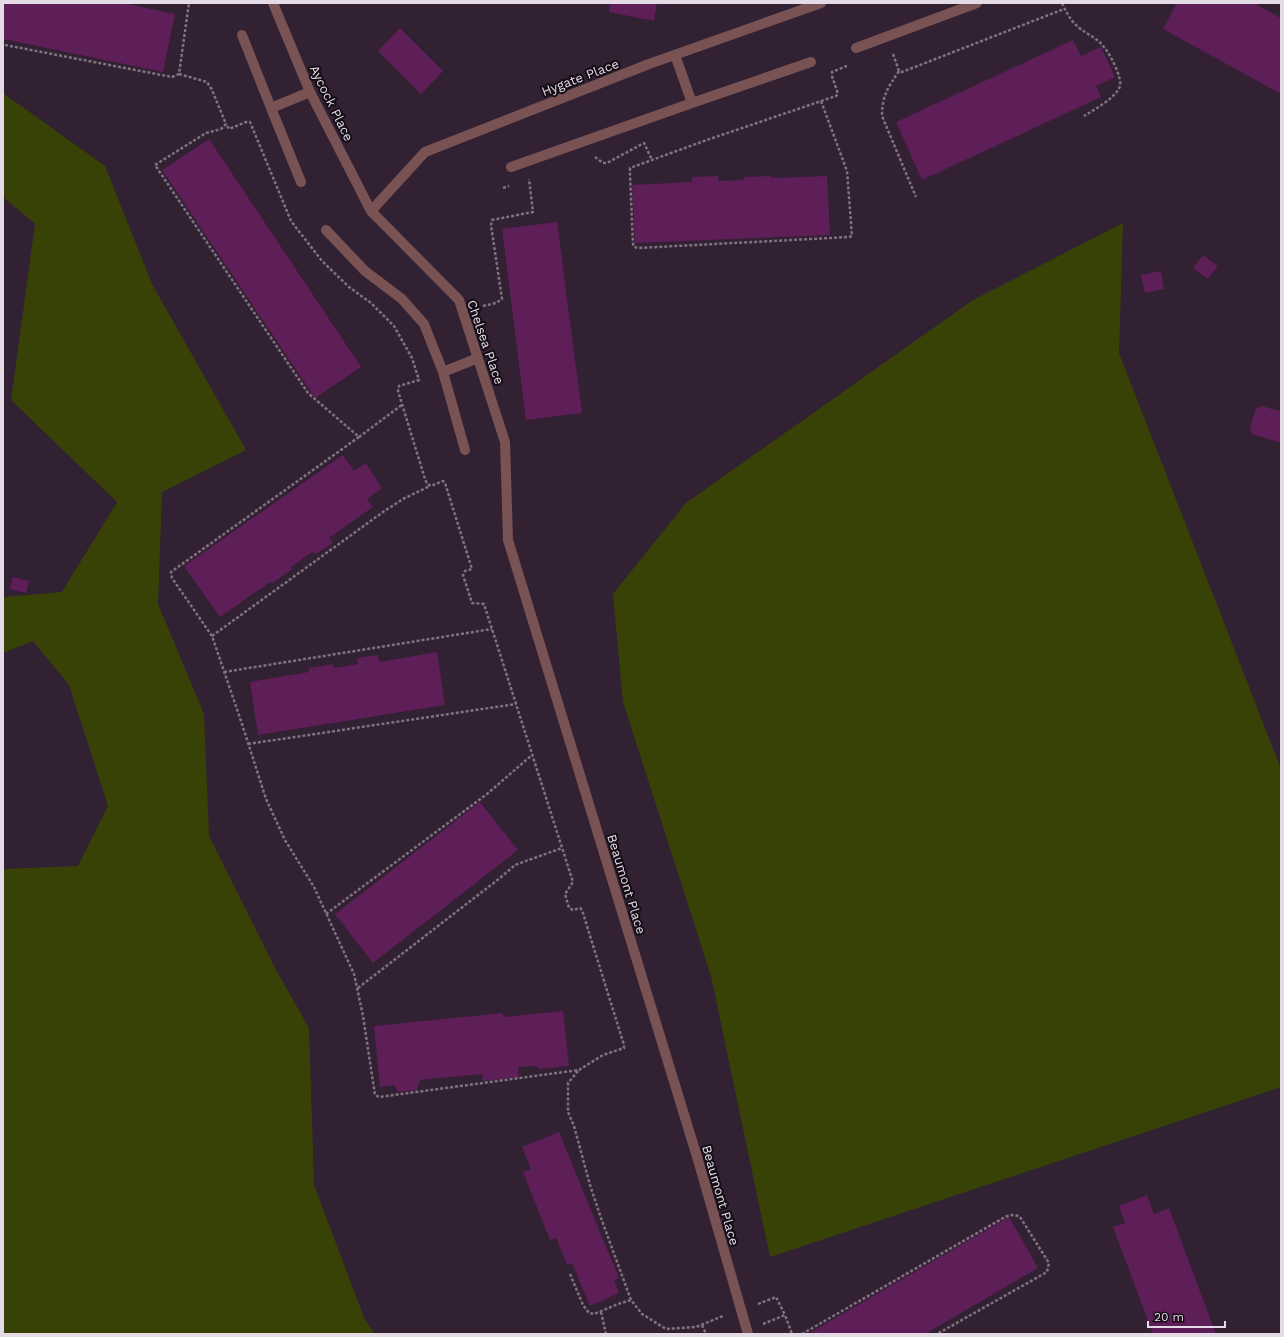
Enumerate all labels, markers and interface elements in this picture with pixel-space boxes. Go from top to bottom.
street label: Hygate Place [539,56,621,99]
street label: Aycock Place [307,63,356,144]
street label: Chelsea Place [464,298,507,386]
street label: Beaumont Place [604,832,649,936]
street label: Beaumont Place [699,1143,742,1247]
scale bar [1148,1303,1225,1329]
text: 20 m [1154,1310,1184,1324]

